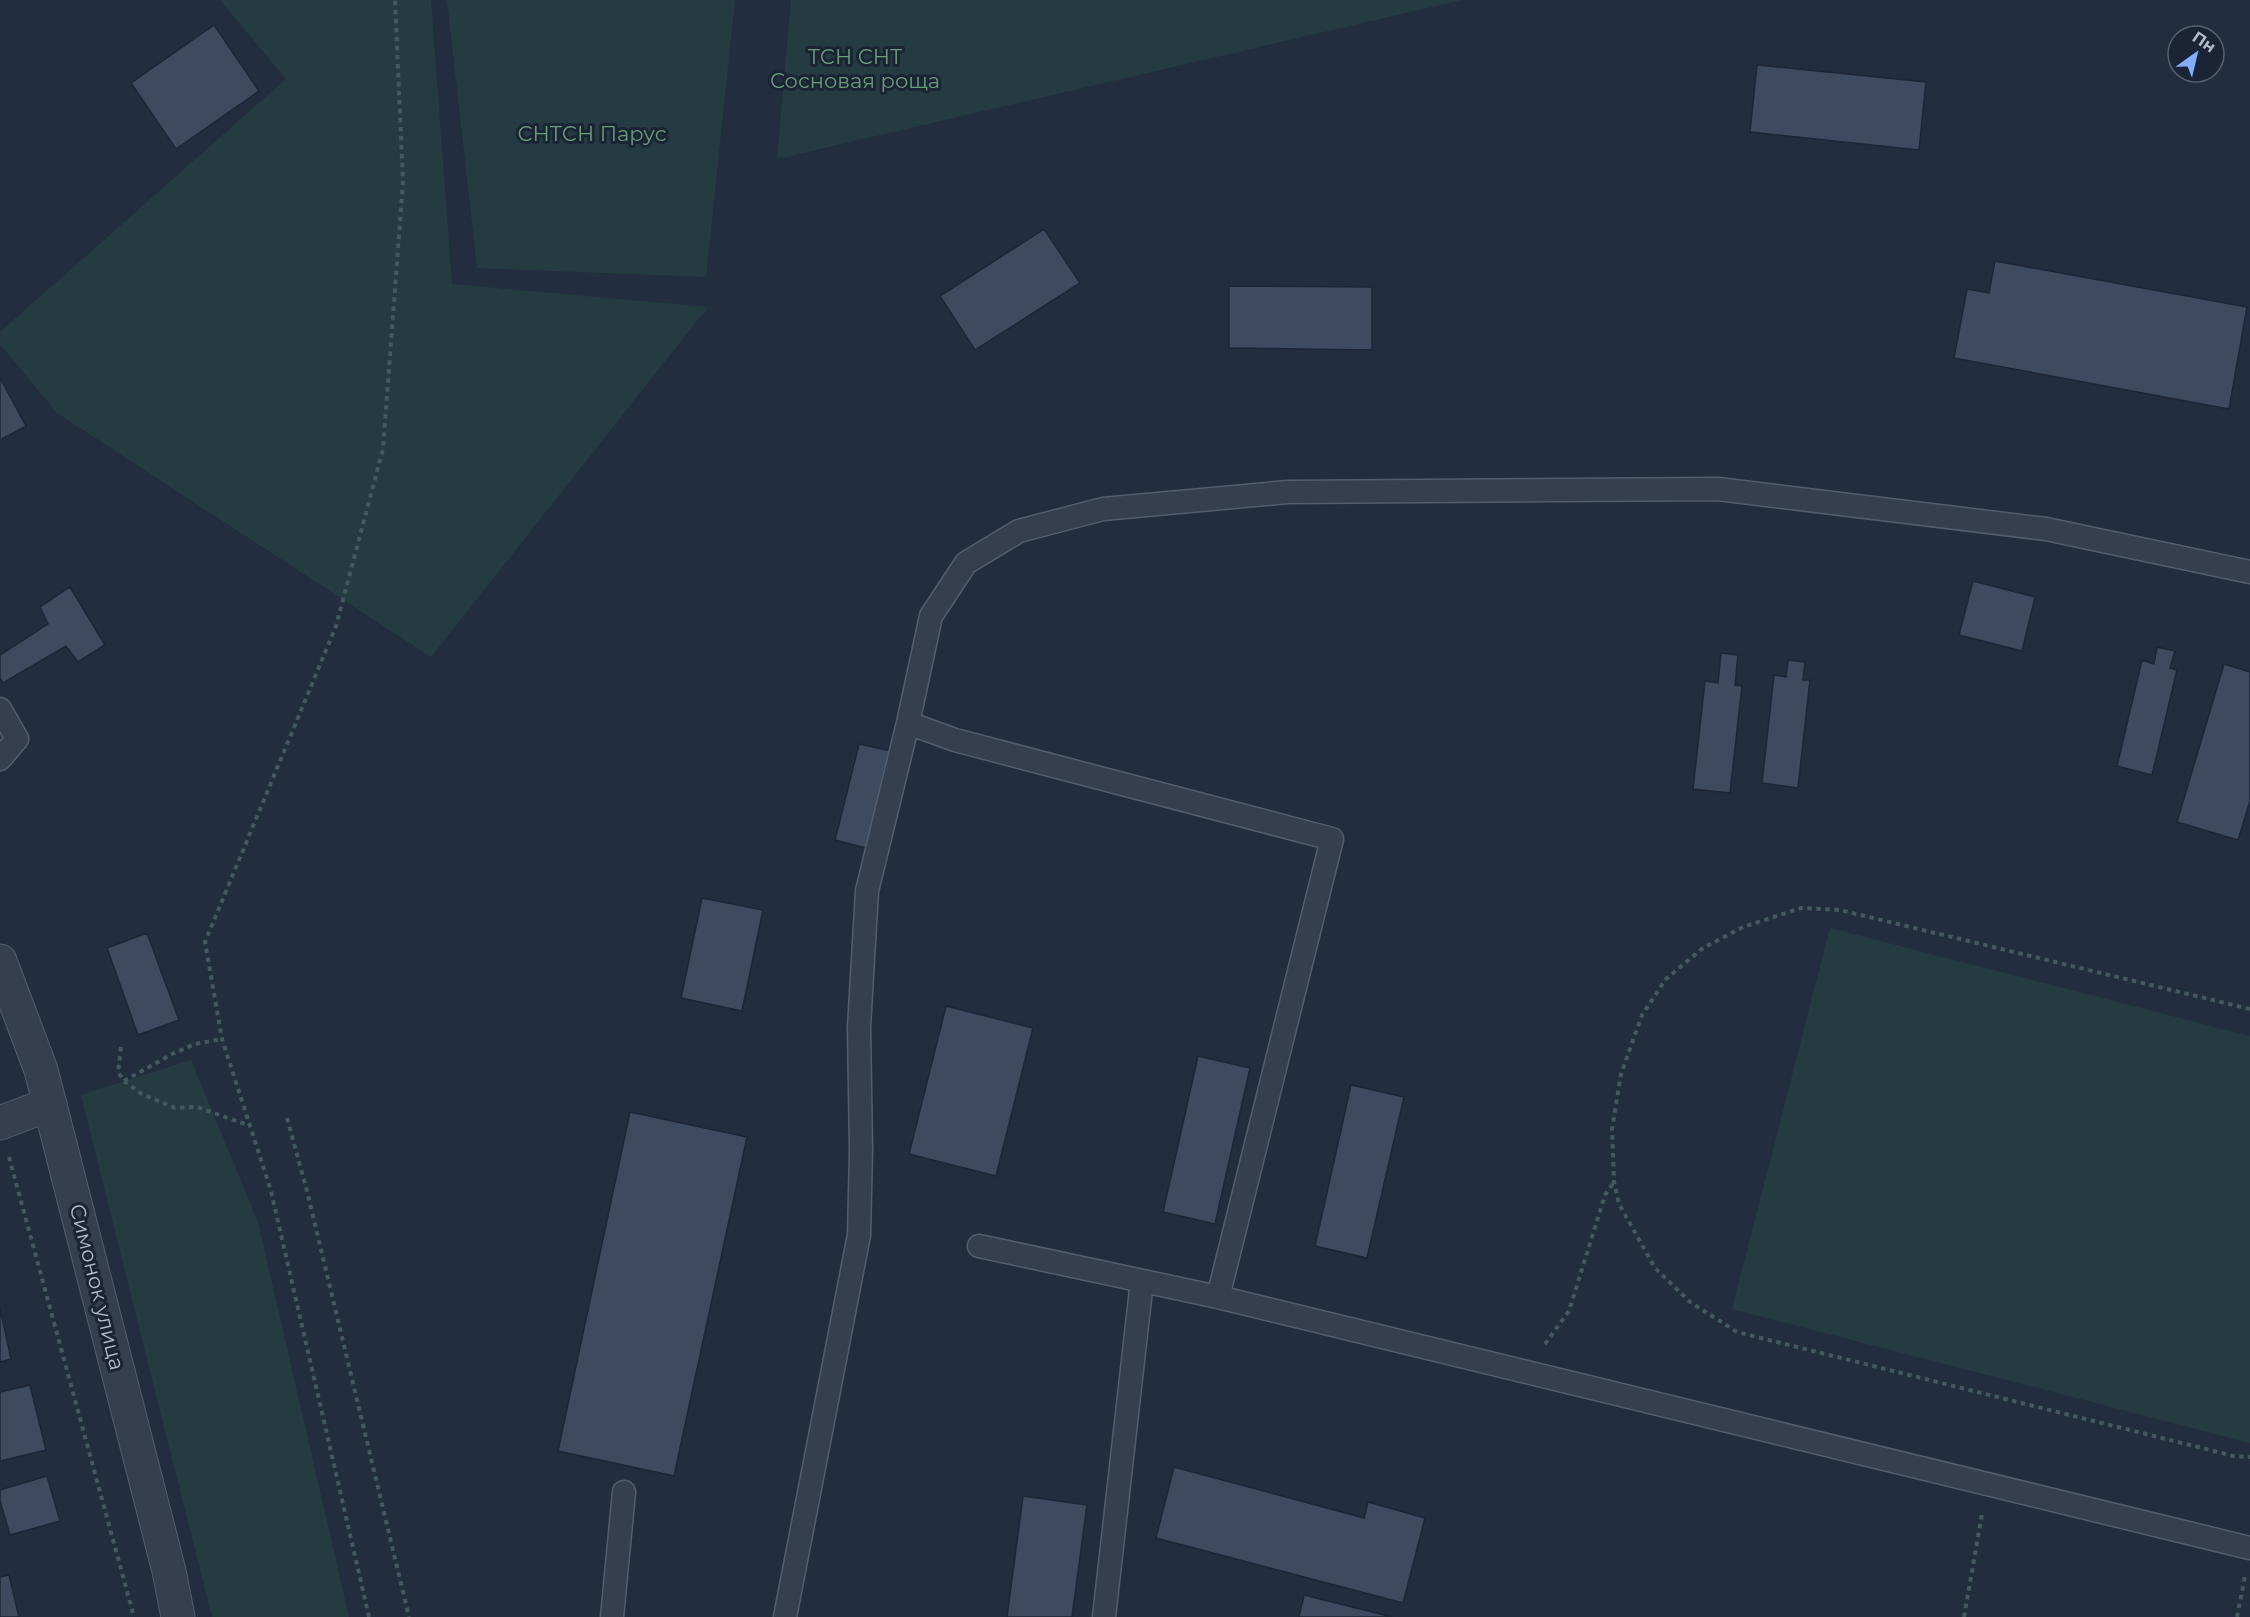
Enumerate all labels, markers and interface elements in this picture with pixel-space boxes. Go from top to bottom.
north arrow [2166,24,2226,84]
text: Пн [2189,27,2219,57]
park label: ТСН СНТ Сосновая роща [770,44,940,93]
park label: СНТСН Парус [517,121,667,146]
street label: Симонок улица [65,1201,130,1372]

